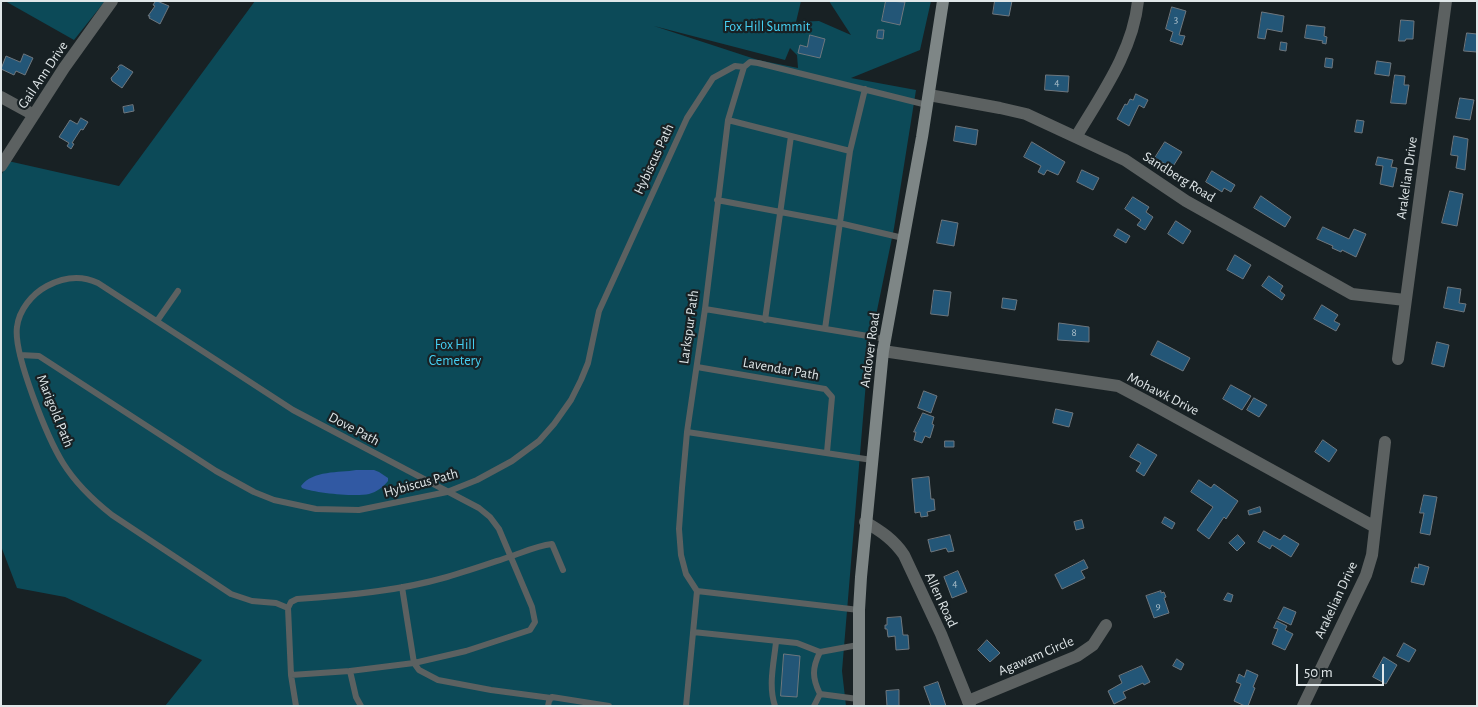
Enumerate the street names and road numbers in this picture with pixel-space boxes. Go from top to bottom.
street label: Gail Ann Drive [14,38,72,112]
street label: Hybiscus Path [630,121,678,197]
street label: Arakelian Drive [1393,136,1421,220]
street label: Sandberg Road [1140,148,1218,206]
street label: Larkspur Path [676,289,702,365]
street label: Andover Road [856,311,884,389]
street label: Lavendar Path [742,354,820,384]
street label: Mohawk Drive [1124,369,1202,419]
street label: Marigold Path [33,372,77,450]
street label: Dove Path [326,409,382,449]
street label: Hybiscus Path [382,465,460,501]
street label: Arakelian Drive [1311,559,1361,641]
street label: Allen Road [921,570,961,630]
street label: Agawam Circle [996,633,1076,679]

